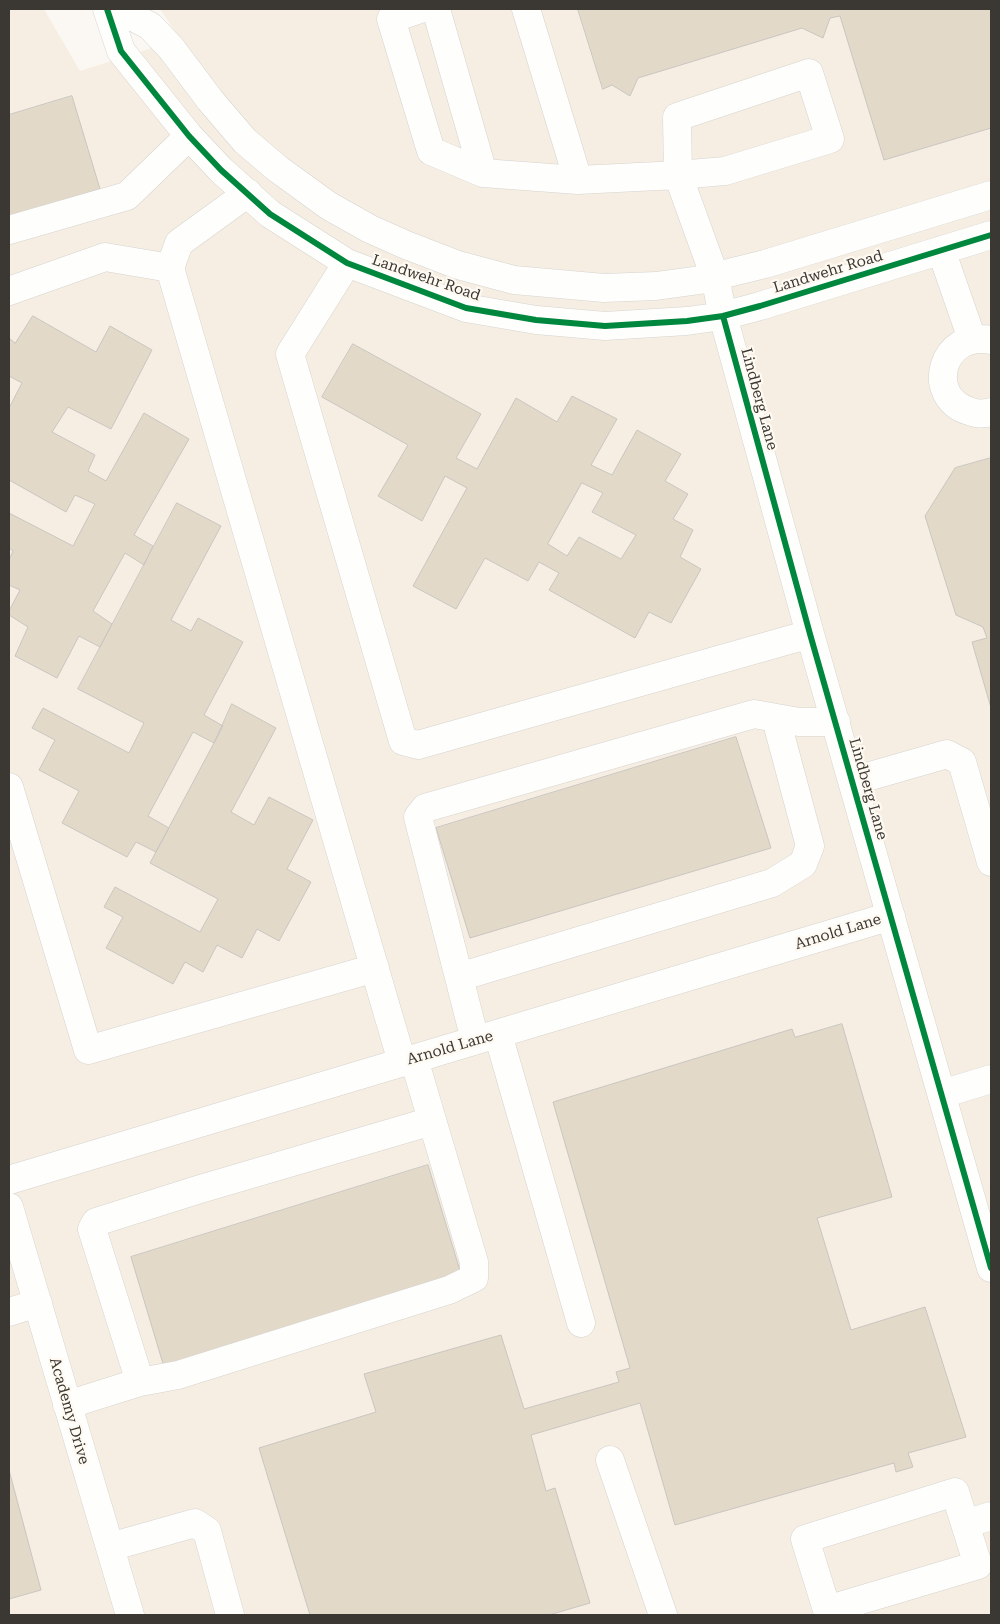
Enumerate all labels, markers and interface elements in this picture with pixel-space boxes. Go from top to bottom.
street label: Landwehr Road [771,247,885,297]
street label: Landwehr Road [369,251,483,305]
street label: Lindberg Lane [737,346,781,452]
street label: Lindberg Lane [845,736,891,842]
street label: Arnold Lane [793,910,883,954]
street label: Arnold Lane [405,1027,495,1069]
street label: Academy Drive [45,1356,93,1466]

